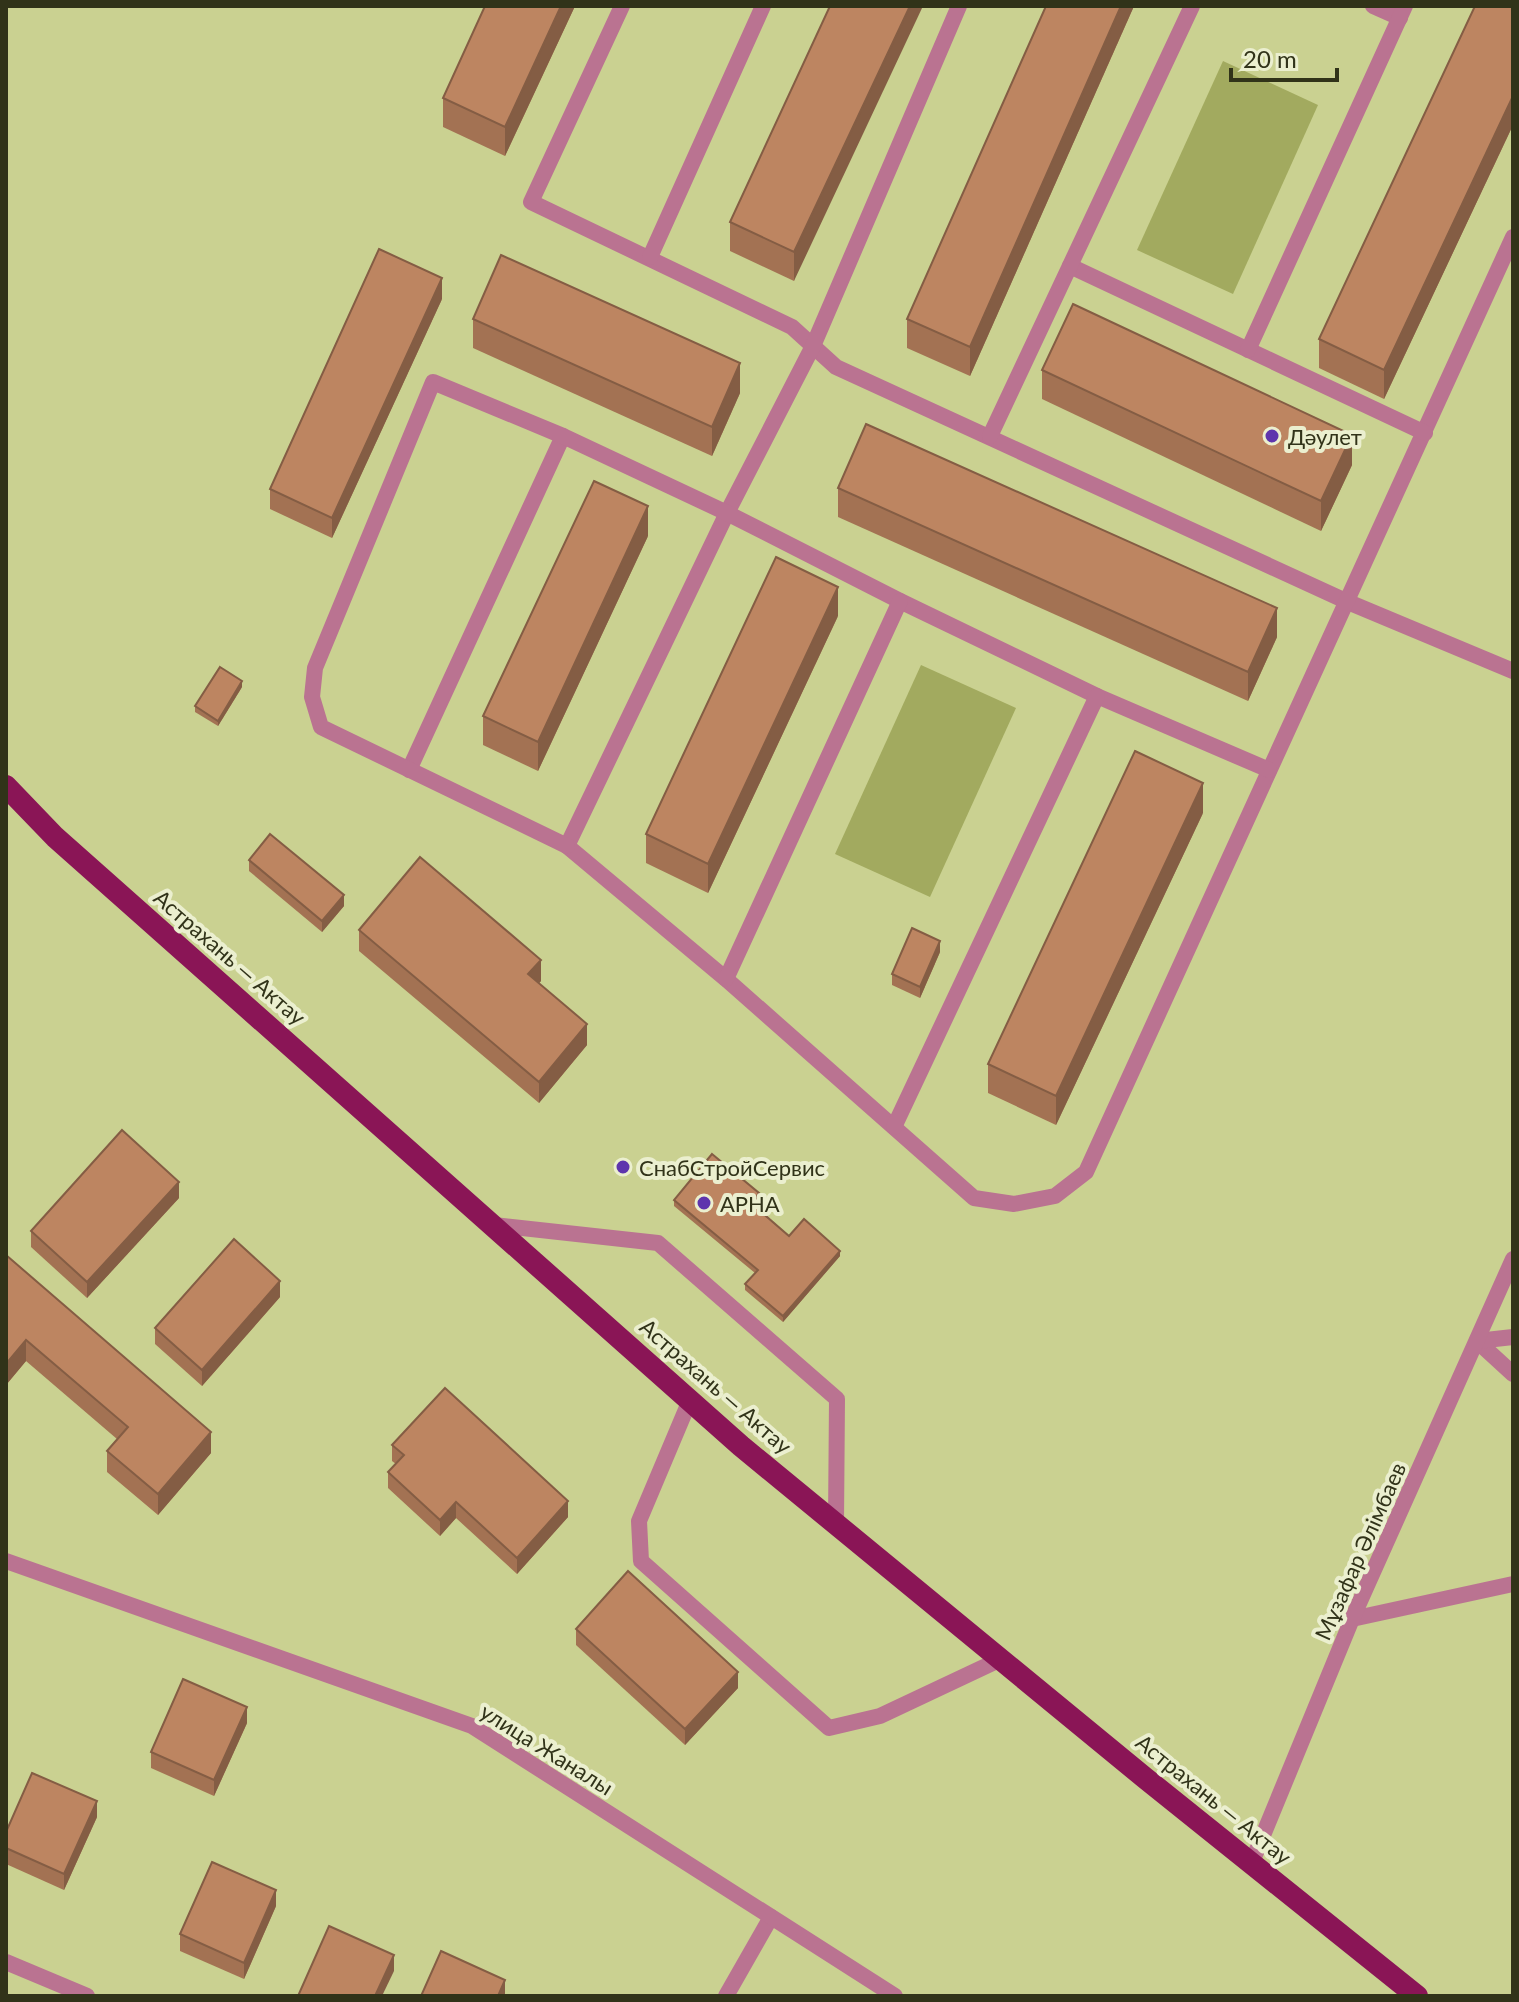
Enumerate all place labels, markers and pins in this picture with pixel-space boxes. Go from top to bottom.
place label: Дәулет [1288,423,1362,450]
marker: Дәулет [1263,427,1281,445]
place label: СнабСтройСервис [639,1154,825,1181]
marker: СнабСтройСервис [614,1158,632,1176]
place label: АРНА [720,1190,780,1217]
marker: АРНА [695,1194,713,1212]

